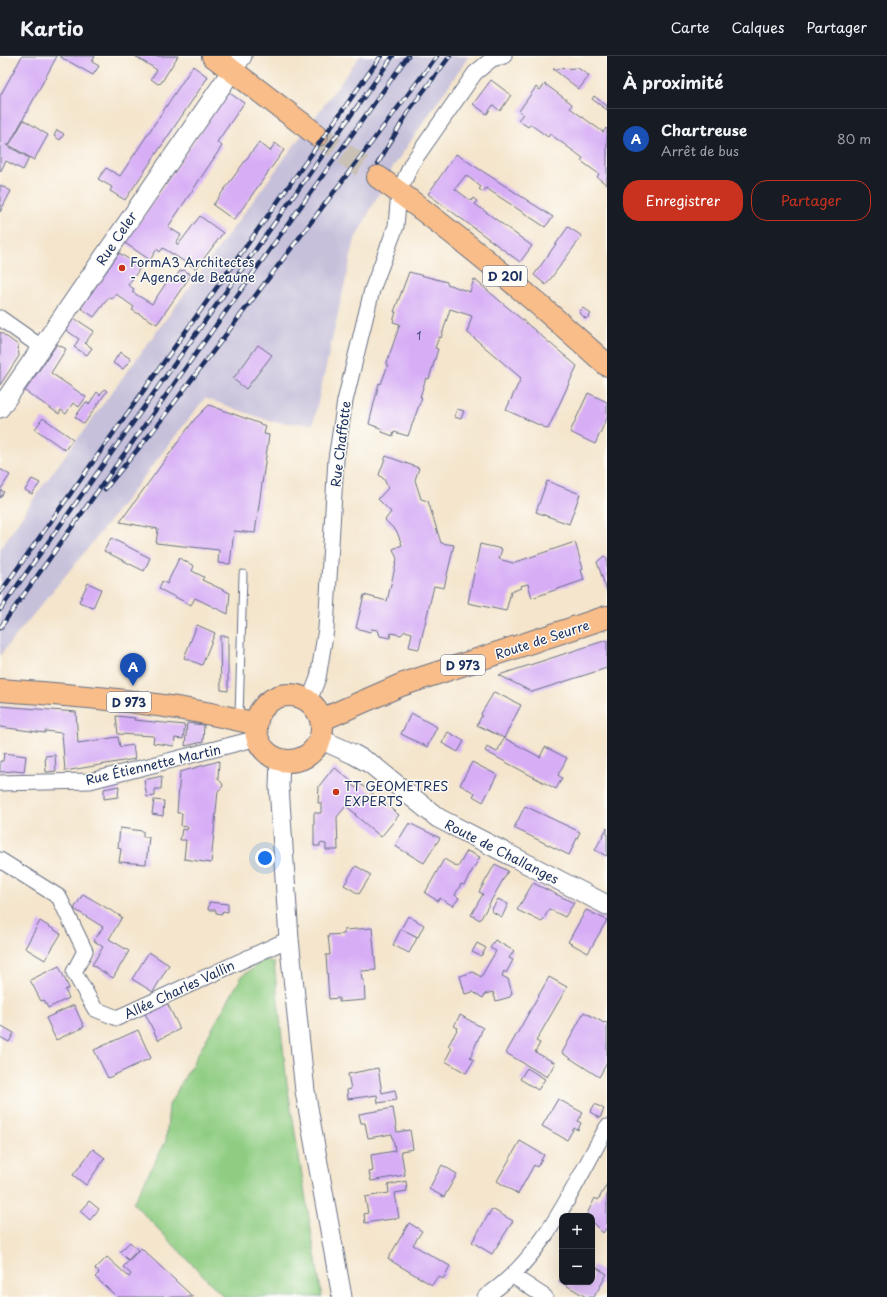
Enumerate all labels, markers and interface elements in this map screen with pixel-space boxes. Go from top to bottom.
text: Kartio [20,14,83,42]
text: Carte [671,17,710,38]
text: Calques [732,17,784,38]
text: Partager [806,17,867,38]
text: À proximité [623,69,723,95]
text: Chartreuse [661,118,747,141]
text: A [631,129,641,148]
text: 80 m [837,129,871,148]
text: Arrêt de bus [661,141,739,160]
button: Enregistrer [623,180,743,221]
button: Partager [751,180,871,221]
street label: Rue Celer [91,207,142,269]
place label: FormA3 Architectes - Agence de Beaune [130,252,255,286]
marker: FormA3 Architectes - Agence de Beaune [117,263,127,273]
road number: D 20I [483,266,527,286]
house number: 1 [417,327,422,344]
street label: Rue Chaffotte [325,400,355,488]
street label: Route de Seurre [492,615,592,663]
pin: A [120,653,146,686]
road number: D 973 [441,655,485,675]
road number: D 973 [107,692,151,712]
street label: Rue Étiennette Martin [84,739,222,789]
place label: TT GEOMETRES EXPERTS [344,776,449,810]
marker: TT GEOMETRES EXPERTS [331,787,341,797]
street label: Route de Challanges [442,814,562,888]
your location [255,848,275,868]
street label: Allée Charles Vallin [121,955,237,1023]
map controls [559,1213,595,1285]
button: + [559,1213,595,1249]
button: − [559,1249,595,1285]

